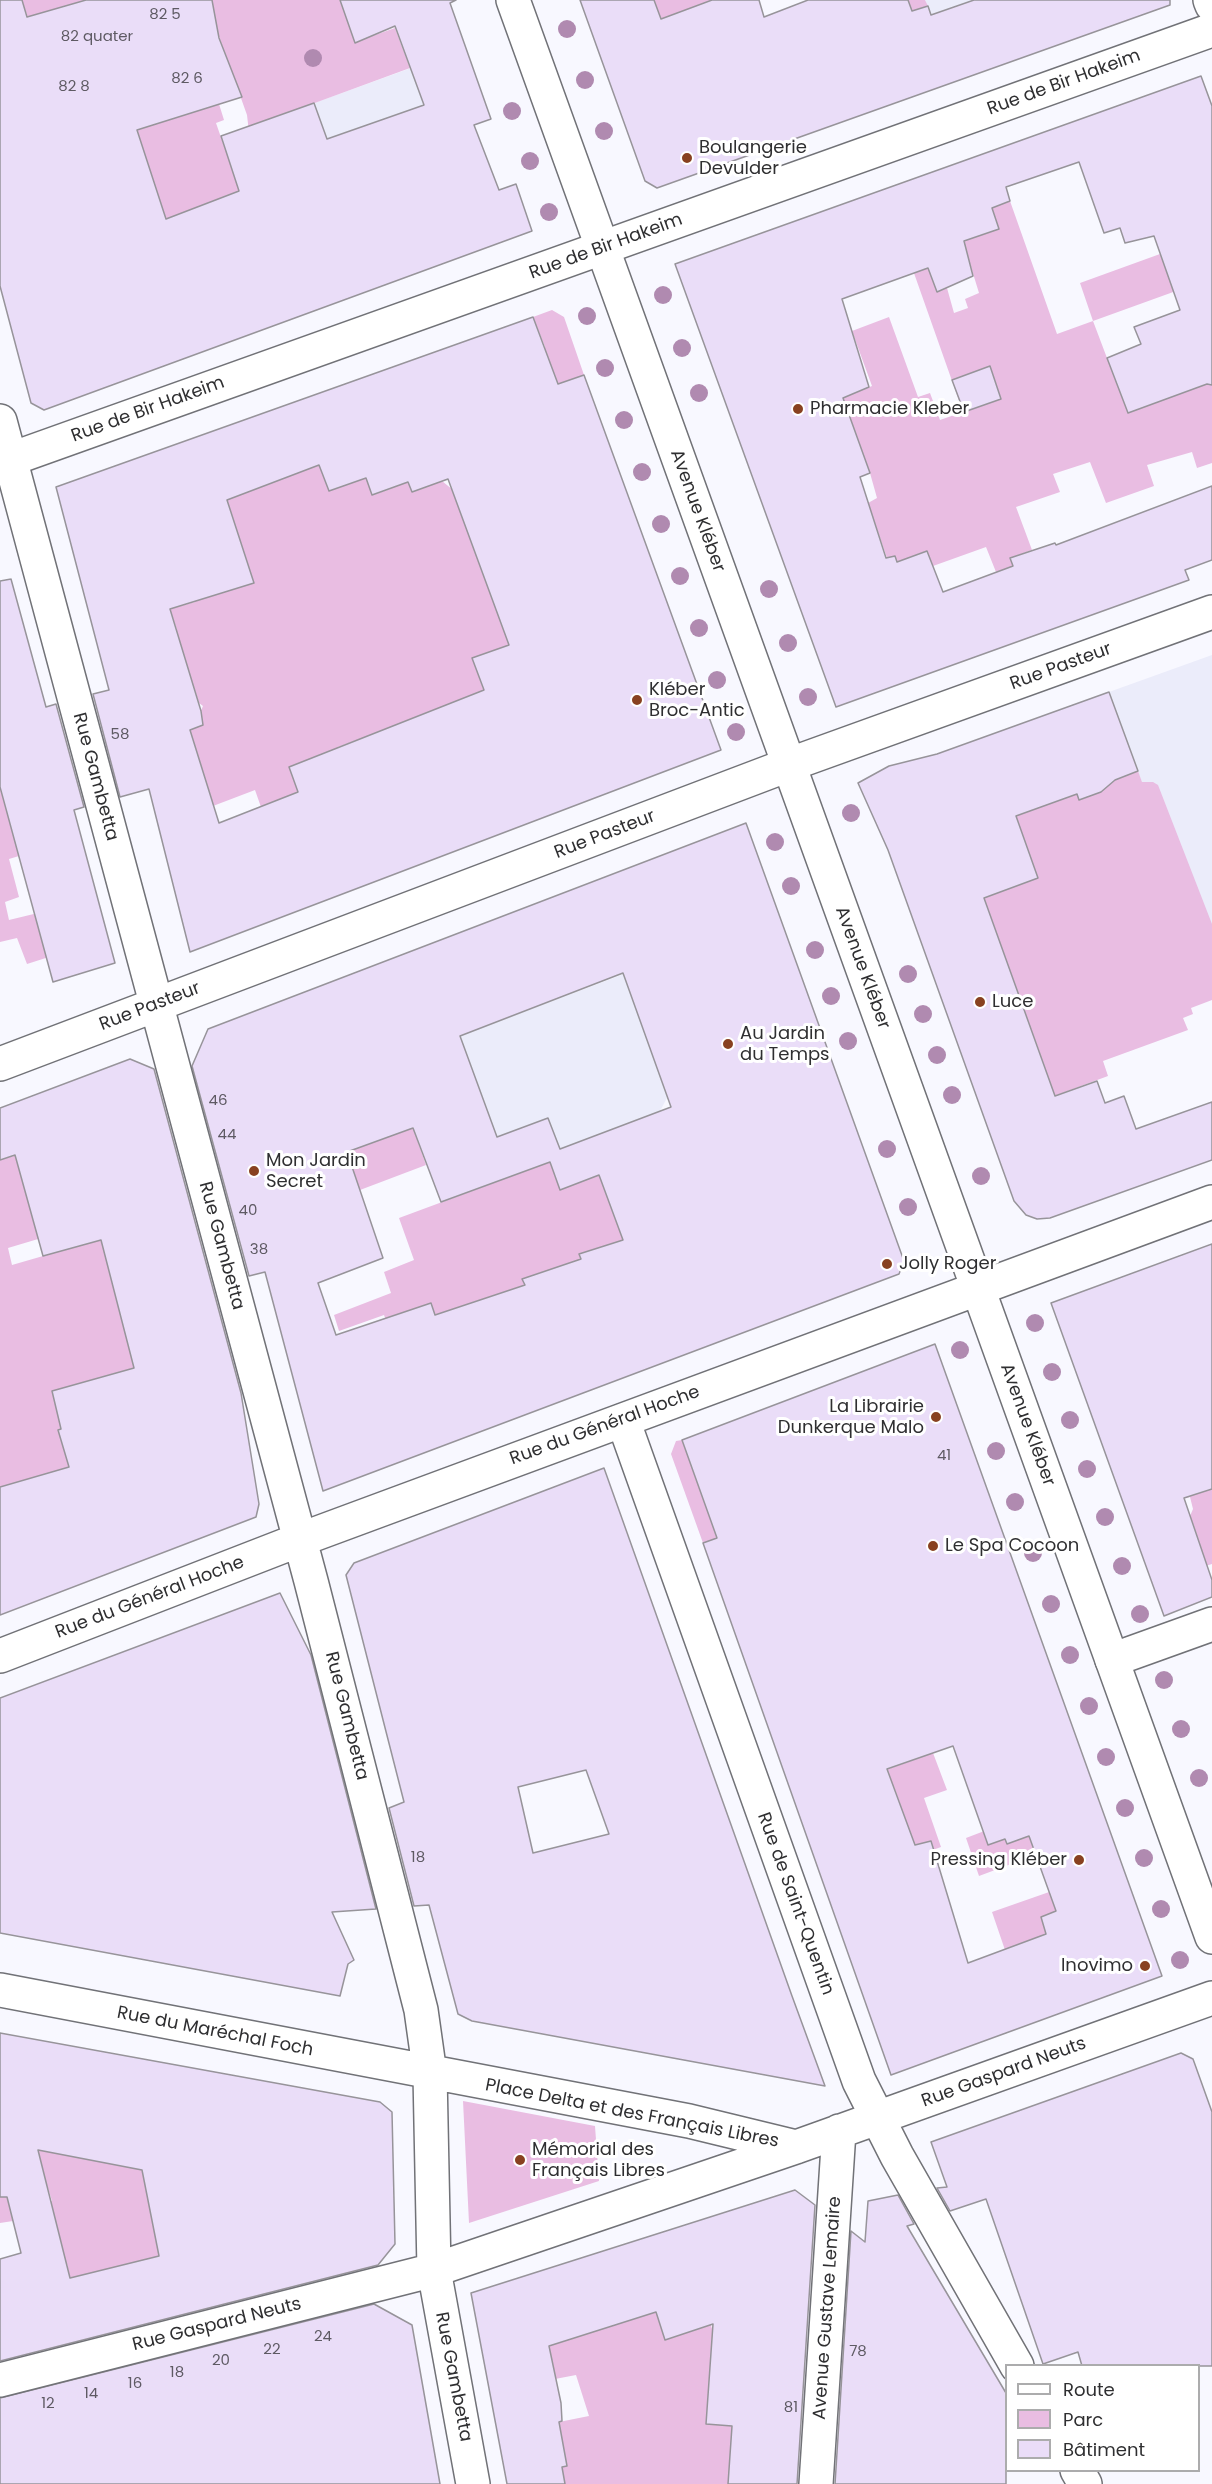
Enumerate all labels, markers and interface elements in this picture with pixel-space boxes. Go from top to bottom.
house number: 82 5 [149,6,181,24]
house number: 82 quater [61,28,133,46]
street label: Rue de Bir Hakeim [984,45,1144,121]
house number: 82 6 [171,70,203,88]
house number: 82 8 [58,78,90,96]
place label: Boulangerie Devulder [699,137,807,180]
marker: Boulangerie Devulder [680,151,694,165]
street label: Rue de Bir Hakeim [526,209,686,285]
street label: Rue de Bir Hakeim [68,372,228,448]
place label: Pharmacie Kleber [810,398,969,420]
marker: Pharmacie Kleber [791,402,805,416]
street label: Avenue Kléber [665,447,729,575]
street label: Rue Pasteur [1007,639,1115,695]
place label: Kléber Broc-Antic [649,679,745,722]
marker: Kléber Broc-Antic [630,693,644,707]
street label: Rue Gambetta [68,711,122,843]
house number: 58 [111,726,129,744]
street label: Rue Pasteur [551,806,659,864]
street label: Avenue Kléber [830,904,894,1032]
street label: Rue Pasteur [96,978,204,1036]
place label: Luce [992,991,1033,1013]
marker: Luce [973,995,987,1009]
place label: Au Jardin du Temps [740,1023,829,1066]
marker: Au Jardin du Temps [721,1037,735,1051]
house number: 46 [209,1092,227,1110]
house number: 44 [218,1126,236,1144]
place label: Mon Jardin Secret [266,1150,366,1192]
marker: Mon Jardin Secret [247,1164,261,1178]
street label: Rue Gambetta [194,1180,248,1312]
house number: 40 [239,1202,257,1220]
house number: 38 [250,1241,268,1259]
place label: Jolly Roger [899,1253,996,1275]
marker: Jolly Roger [880,1257,894,1271]
street label: Avenue Kléber [995,1361,1059,1489]
street label: Rue du Général Hoche [507,1382,703,1470]
place label: La Librairie Dunkerque Malo [778,1396,924,1438]
marker: La Librairie Dunkerque Malo [929,1410,943,1424]
house number: 41 [937,1447,951,1465]
place label: Le Spa Cocoon [945,1535,1079,1557]
marker: Le Spa Cocoon [926,1539,940,1553]
street label: Rue du Général Hoche [53,1552,247,1644]
street label: Rue Gambetta [320,1649,372,1783]
street label: Rue de Saint-Quentin [752,1810,838,1998]
house number: 18 [411,1849,425,1867]
place label: Pressing Kléber [931,1849,1067,1871]
marker: Pressing Kléber [1072,1853,1086,1867]
place label: Inovimo [1061,1955,1133,1977]
marker: Inovimo [1138,1959,1152,1973]
street label: Rue du Maréchal Foch [115,2002,315,2062]
street label: Rue Gaspard Neuts [919,2033,1089,2113]
street label: Place Delta et des Français Libres [483,2075,781,2153]
place label: Mémorial des Français Libres [532,2139,665,2182]
marker: Mémorial des Français Libres [513,2153,527,2167]
street label: Avenue Gustave Lemaire [809,2195,847,2421]
street label: Rue Gaspard Neuts [130,2294,304,2356]
street label: Rue Gambetta [430,2310,476,2444]
house number: 24 [314,2328,332,2346]
house number: 22 [263,2341,281,2359]
house number: 78 [849,2343,867,2361]
house number: 20 [212,2352,230,2370]
house number: 18 [170,2364,184,2382]
legend [1005,2364,1200,2472]
house number: 16 [128,2375,142,2393]
text: Route [1063,2377,1115,2402]
house number: 14 [84,2385,98,2403]
house number: 12 [41,2395,55,2413]
house number: 81 [784,2399,798,2417]
text: Parc [1063,2407,1103,2432]
text: Bâtiment [1063,2437,1145,2462]

